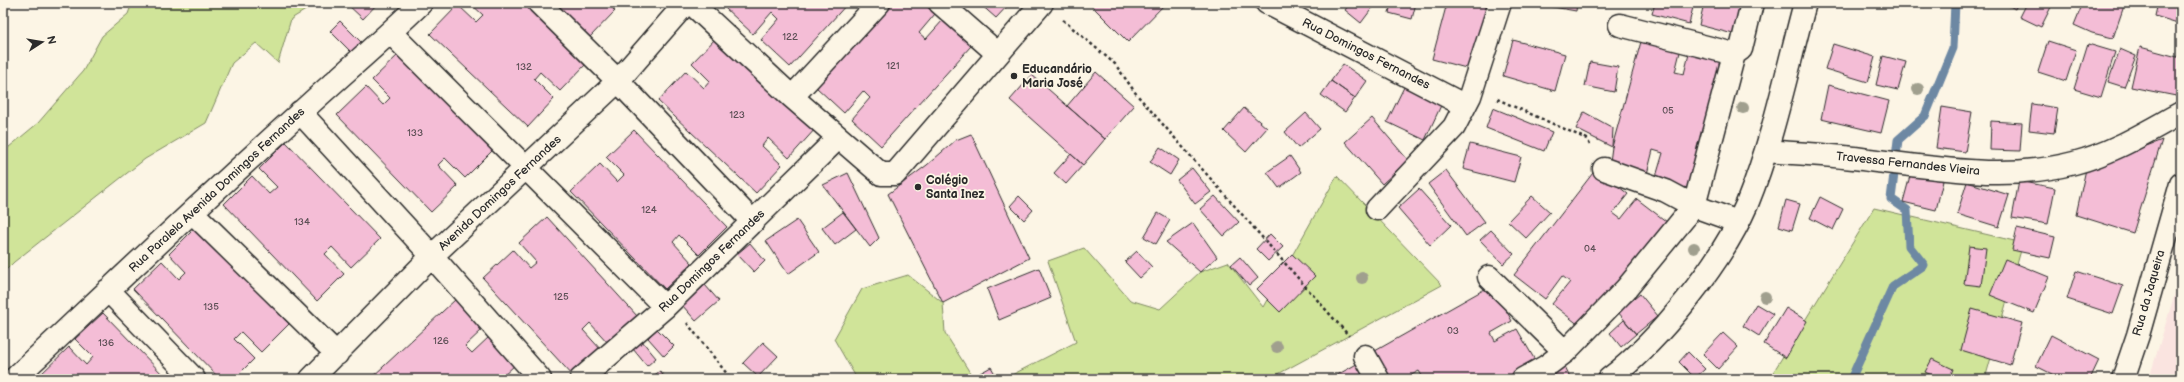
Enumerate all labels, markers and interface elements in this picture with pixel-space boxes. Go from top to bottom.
street label: Rua Domingos Fernandes [1300,15,1433,93]
north arrow [22,22,62,62]
house number: 122 [782,31,798,43]
text: N [44,35,59,45]
house number: 121 [886,60,900,72]
house number: 132 [516,61,532,73]
place label: Educandário Maria José [1022,62,1092,91]
marker: Educandário Maria José [1009,71,1019,81]
street label: Rua Paralela Avenida Domingos Fernandes [126,104,308,276]
house number: 05 [1662,105,1674,117]
house number: 123 [729,109,745,121]
house number: 133 [407,127,423,139]
street label: Avenida Domingos Fernandes [435,132,565,254]
street label: Travessa Fernandes Vieira [1835,149,1981,179]
place label: Colégio Santa Inez [926,173,985,202]
marker: Colégio Santa Inez [913,182,923,192]
house number: 124 [641,204,657,216]
street label: Rua Domingos Fernandes [656,206,768,316]
house number: 134 [294,216,310,228]
house number: 04 [1584,243,1596,255]
street label: Rua da Jaqueira [2130,248,2169,338]
house number: 125 [553,291,569,303]
house number: 135 [203,301,219,313]
house number: 03 [1447,325,1459,337]
house number: 126 [433,335,449,347]
house number: 136 [98,337,114,349]

